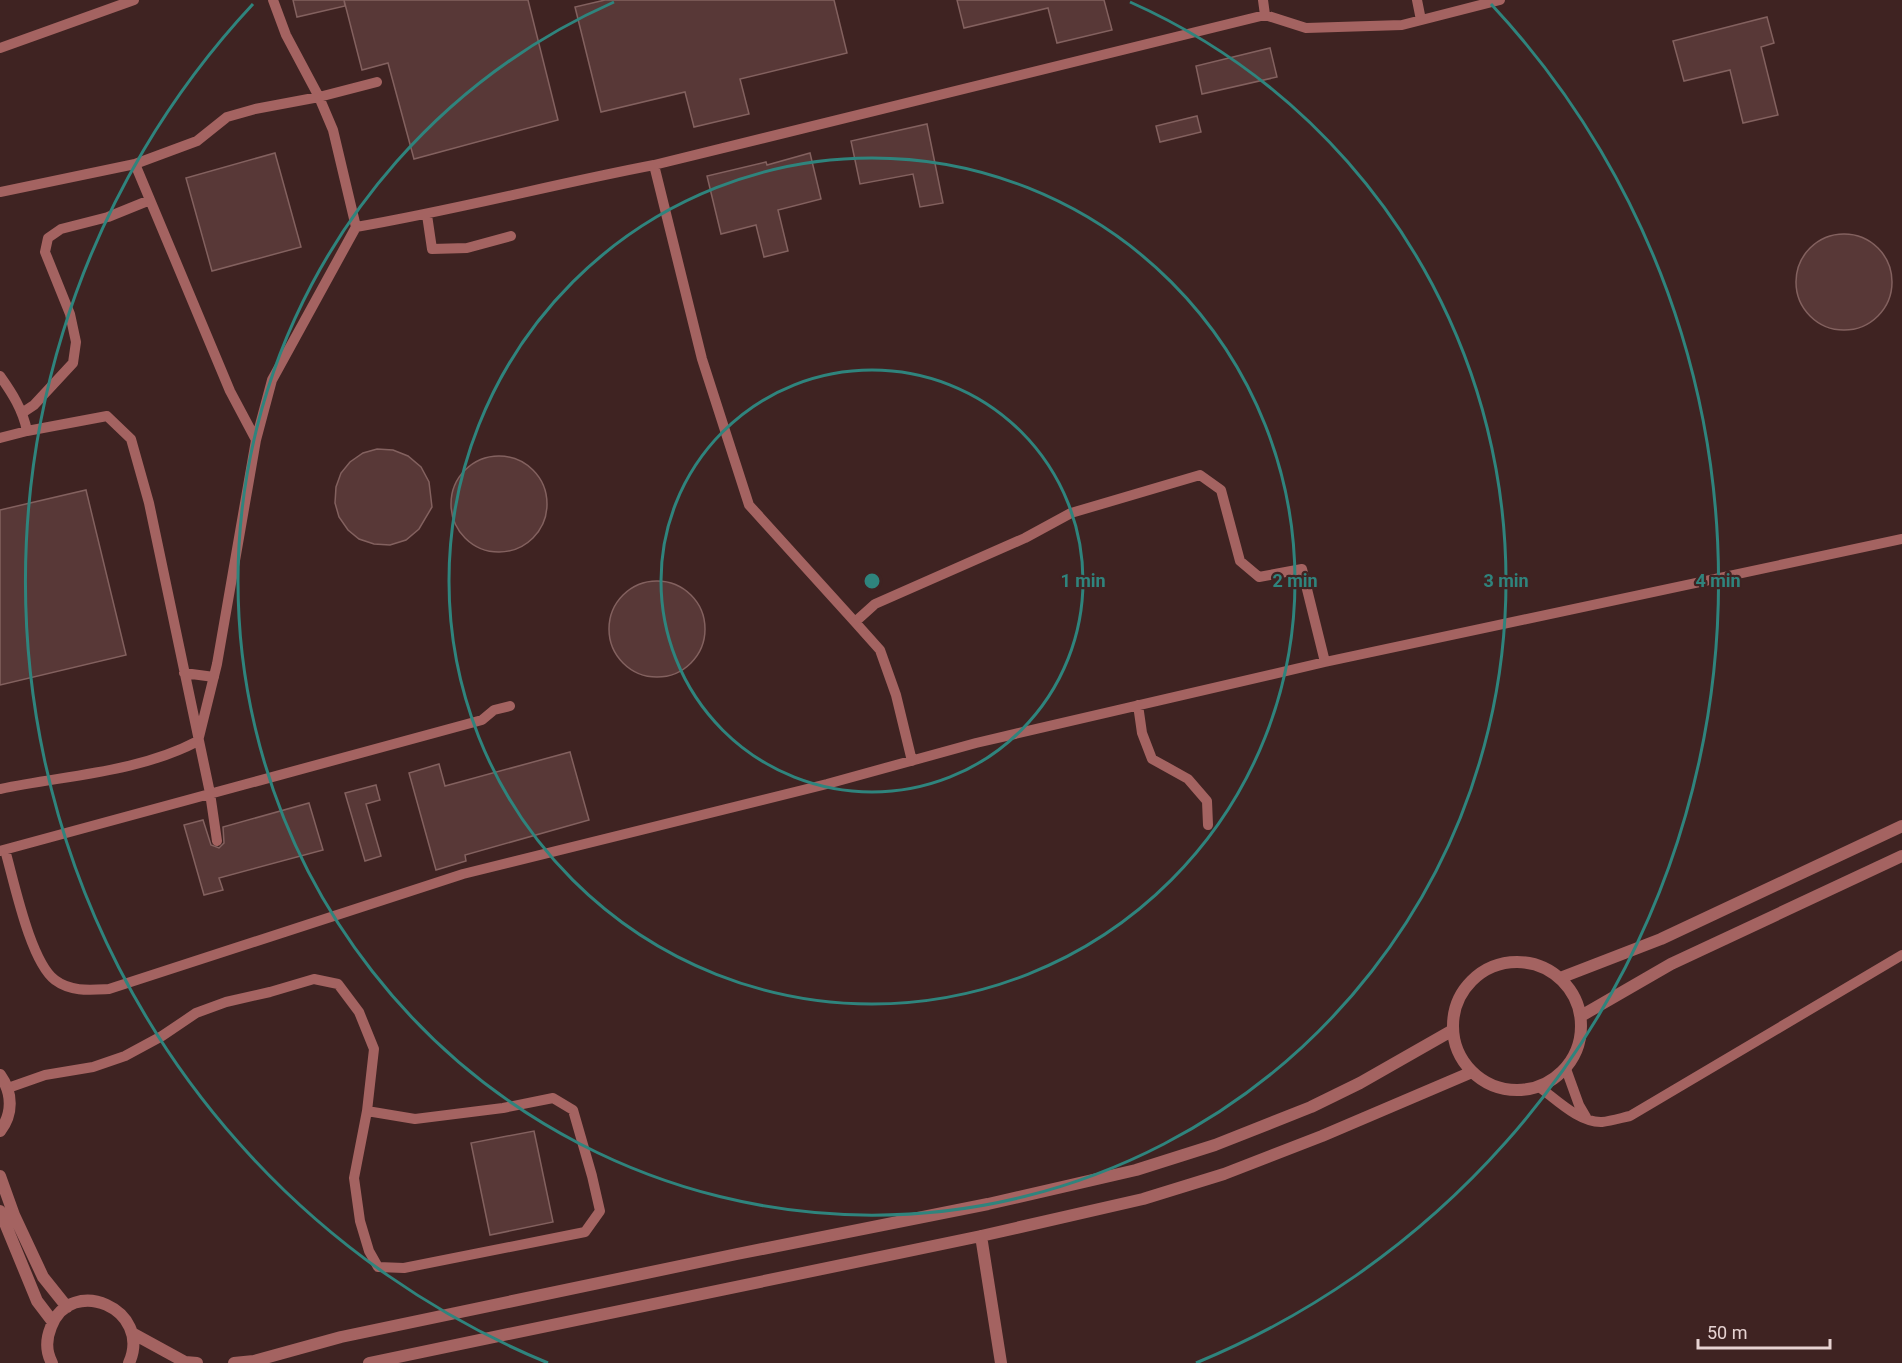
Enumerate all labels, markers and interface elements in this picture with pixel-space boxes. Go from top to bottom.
text: 1 min [1060,570,1106,591]
text: 2 min [1272,570,1318,591]
text: 3 min [1483,570,1529,591]
text: 4 min [1695,570,1741,591]
centre of rings [862,571,882,591]
scale bar [1698,1312,1830,1350]
text: 50 m [1707,1322,1747,1343]

